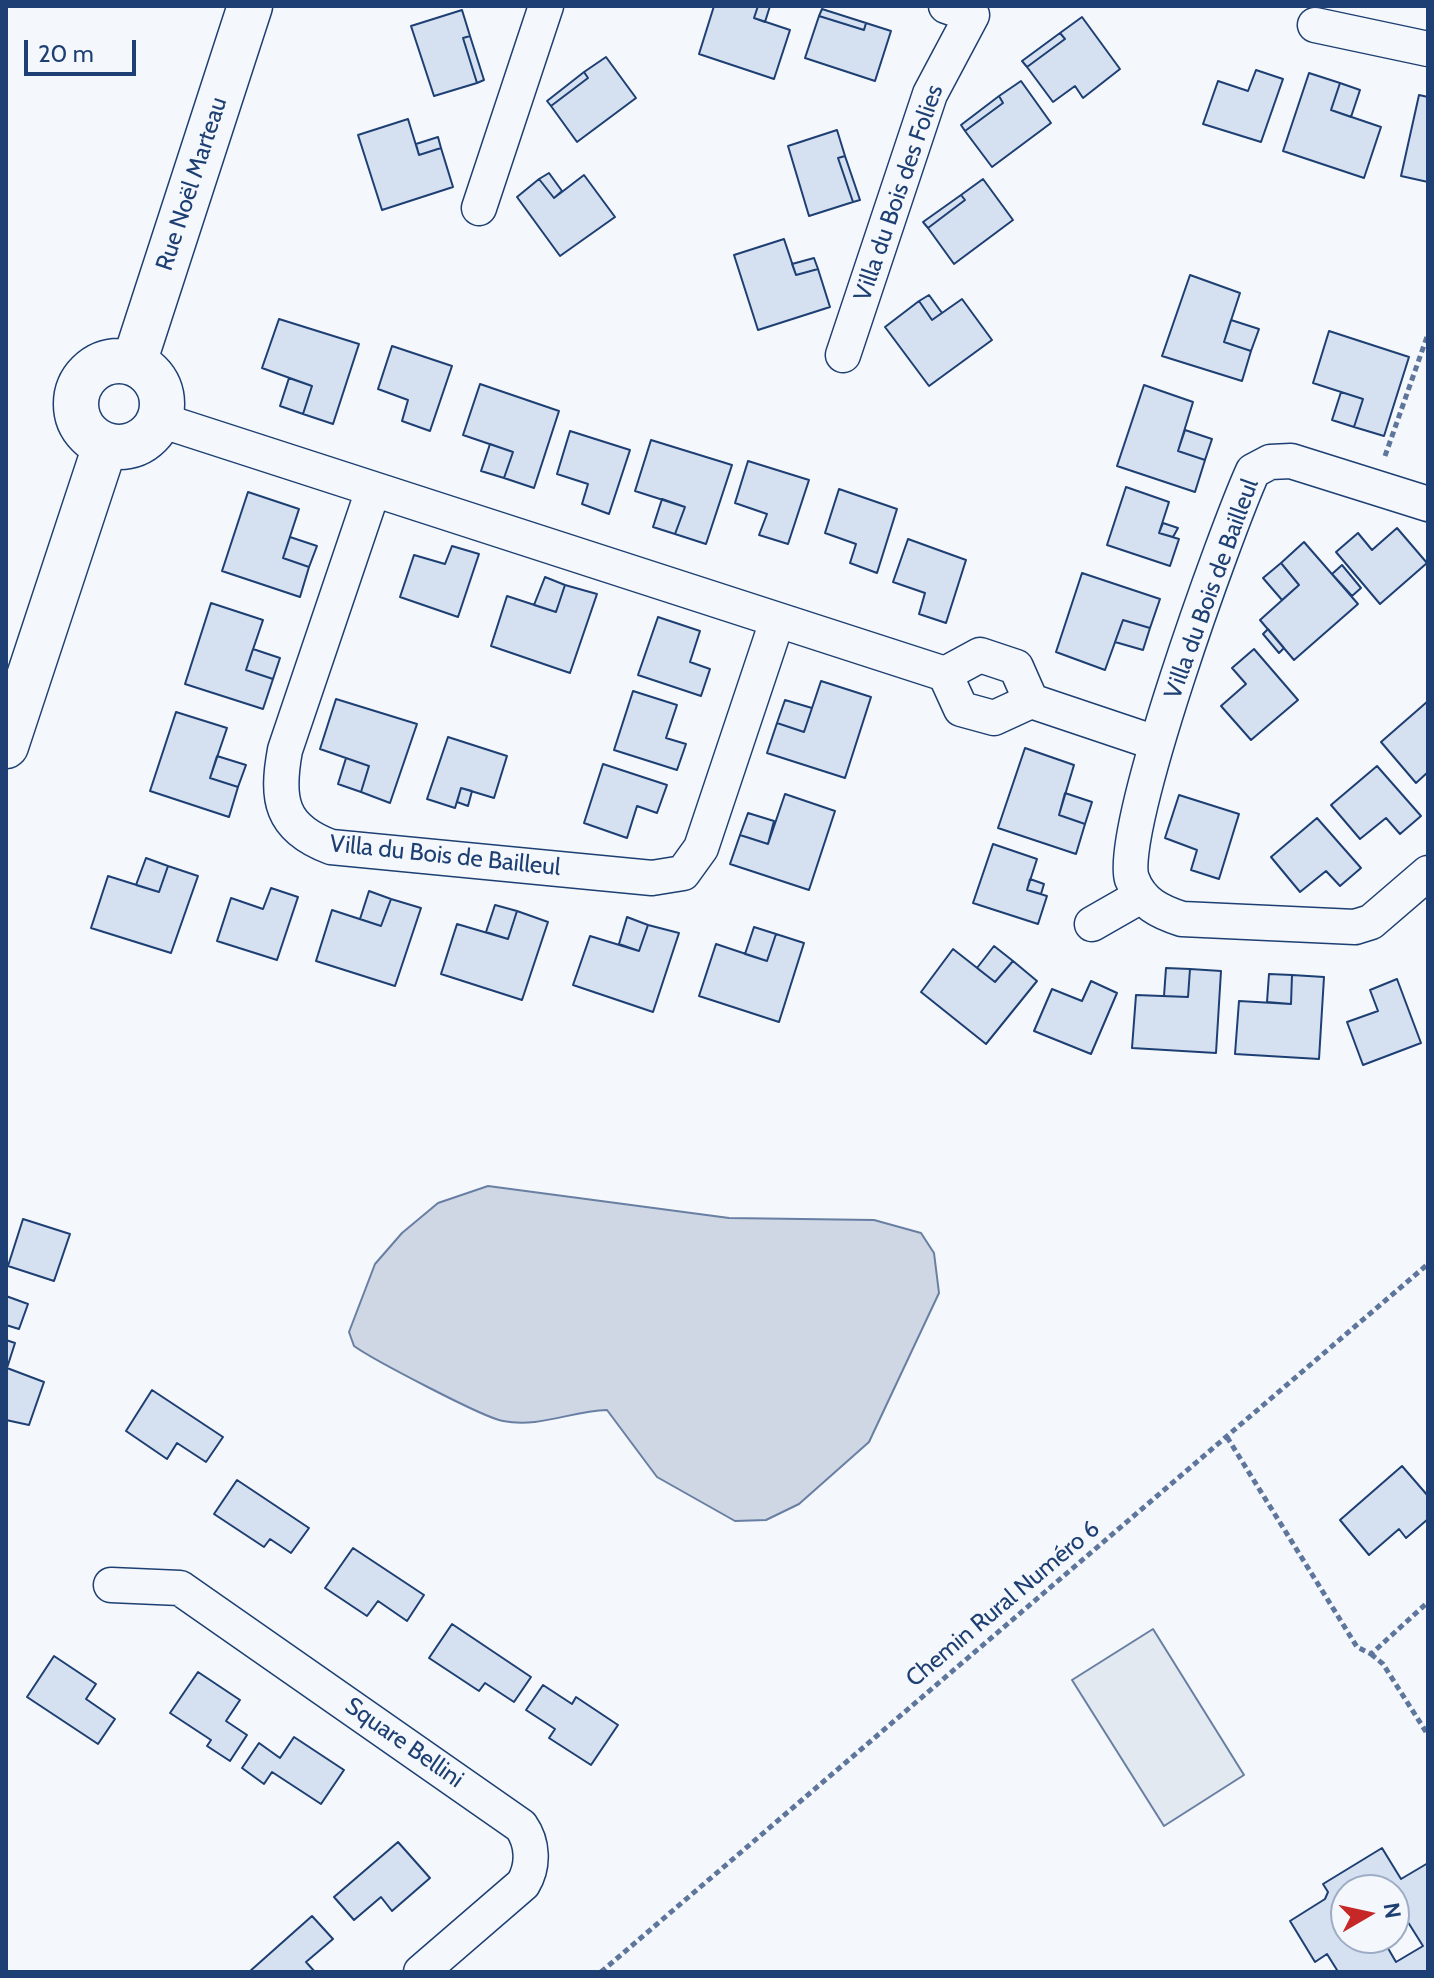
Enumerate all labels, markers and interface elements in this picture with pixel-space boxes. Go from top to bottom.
scale bar [28,24,140,74]
text: 20 m [38,39,94,68]
street label: Villa du Bois des Folies [848,81,950,305]
street label: Rue Noël Marteau [150,94,234,274]
street label: Villa du Bois de Bailleul [1159,475,1265,703]
street label: Villa du Bois de Bailleul [328,830,562,882]
street label: Chemin Rural Numéro 6 [900,1515,1106,1693]
street label: Square Bellini [339,1692,469,1794]
north arrow [1330,1874,1410,1954]
text: N [1378,1901,1407,1920]

